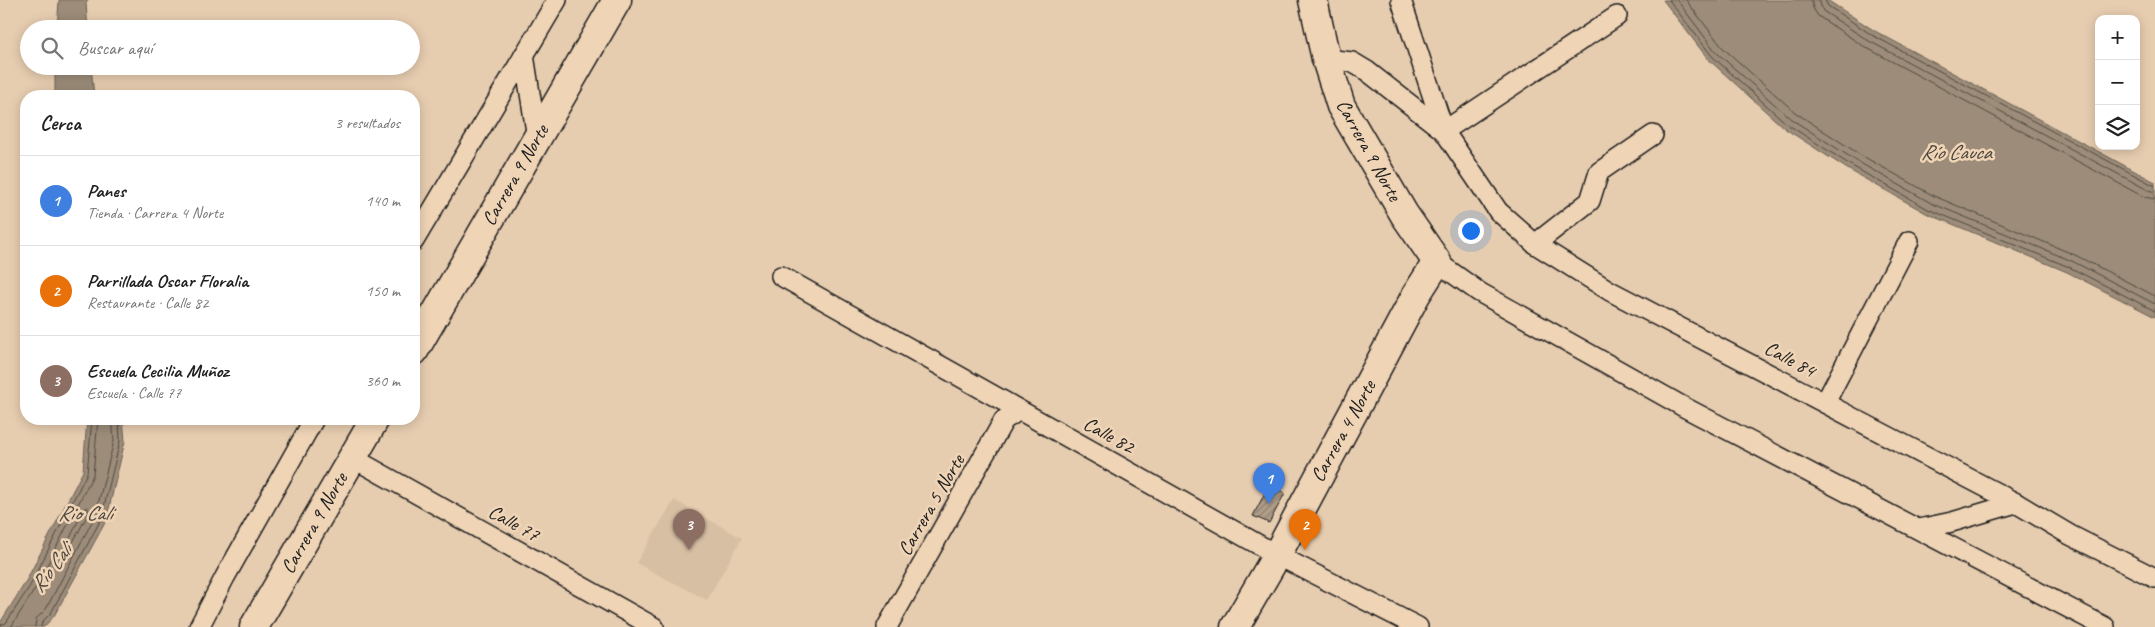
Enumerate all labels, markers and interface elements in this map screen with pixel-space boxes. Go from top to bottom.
map controls [2095,15,2140,150]
button: + [2095,15,2140,60]
search box [20,20,420,75]
icon: search [38,34,66,62]
text: Buscar aquí [78,36,152,60]
button: − [2095,60,2140,105]
street label: Carrera 9 Norte [1331,95,1408,207]
button: layers [2095,105,2140,150]
text: Cerca [40,110,81,136]
text: 3 resultados [335,113,400,133]
street label: Carrera 9 Norte [476,119,555,230]
water label: Río Cauca [1921,139,1993,165]
text: Panes [87,179,125,203]
text: 1 [52,191,60,211]
text: 140 m [366,191,400,211]
text: Tienda · Carrera 4 Norte [87,203,223,223]
your location [1458,218,1484,244]
text: Parrillada Oscar Floralia [87,269,248,293]
text: 2 [52,281,60,301]
text: 150 m [366,281,400,301]
text: Restaurante · Calle 82 [87,293,208,313]
street label: Calle 84 [1760,335,1822,384]
text: Escuela Cecilia Muñoz [87,359,228,383]
text: 3 [52,371,60,391]
text: 360 m [366,371,400,391]
street label: Carrera 4 Norte [1305,374,1382,486]
text: Escuela · Calle 77 [87,383,181,403]
street label: Calle 82 [1079,411,1141,460]
street label: Carrera 5 Norte [892,449,971,560]
pin: 1 [1253,463,1285,504]
street label: Carrera 9 Norte [275,467,354,578]
street label: Calle 77 [484,499,545,548]
water label: Rio Cali [58,500,117,526]
pin: 3 [673,509,705,550]
pin: 2 [1289,509,1321,550]
water label: Río Cali [25,535,81,597]

